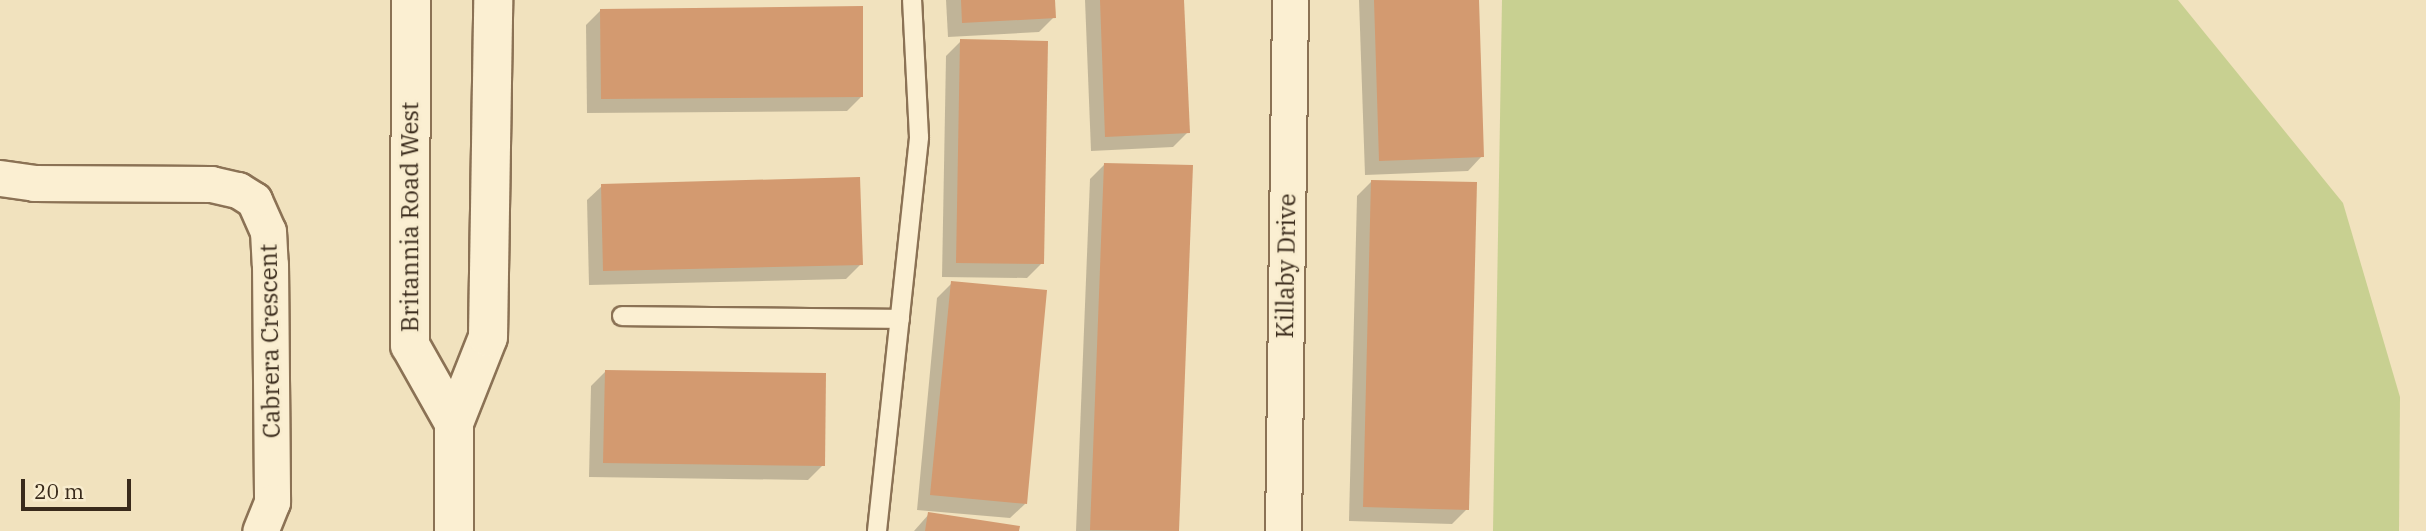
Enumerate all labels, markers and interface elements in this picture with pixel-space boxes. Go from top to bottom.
street label: Britannia Road West [396,102,424,332]
street label: Killaby Drive [1270,193,1302,339]
street label: Cabrera Crescent [254,243,286,439]
scale bar [24,464,135,508]
text: 20 m [34,477,84,505]

